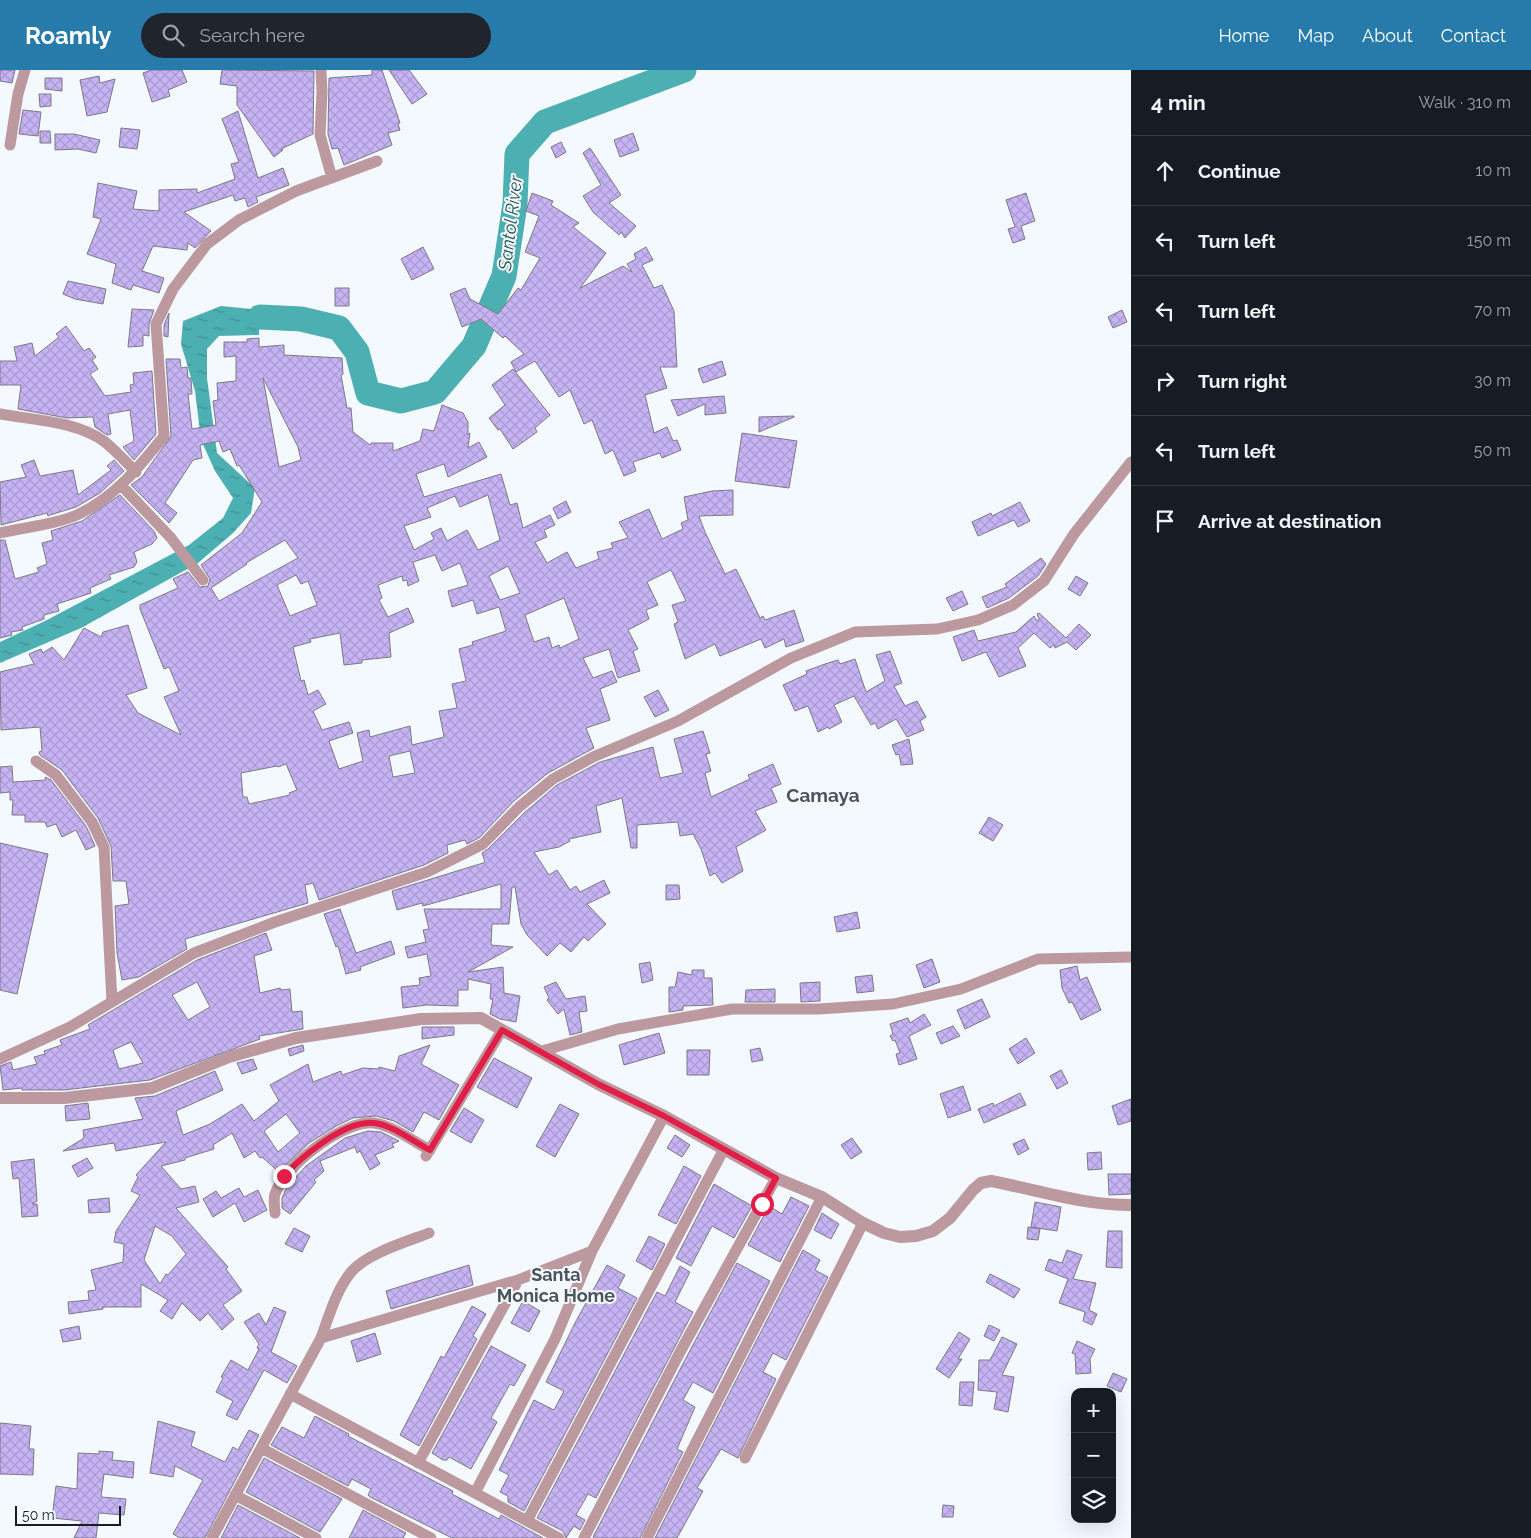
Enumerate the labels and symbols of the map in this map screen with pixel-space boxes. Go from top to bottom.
water label: Santol River [494,174,526,273]
district label: Camaya [786,784,860,806]
route end [273,1165,296,1188]
route start [751,1193,774,1216]
district label: Santa Monica Home [497,1264,615,1306]
scale bar [15,1503,121,1526]

